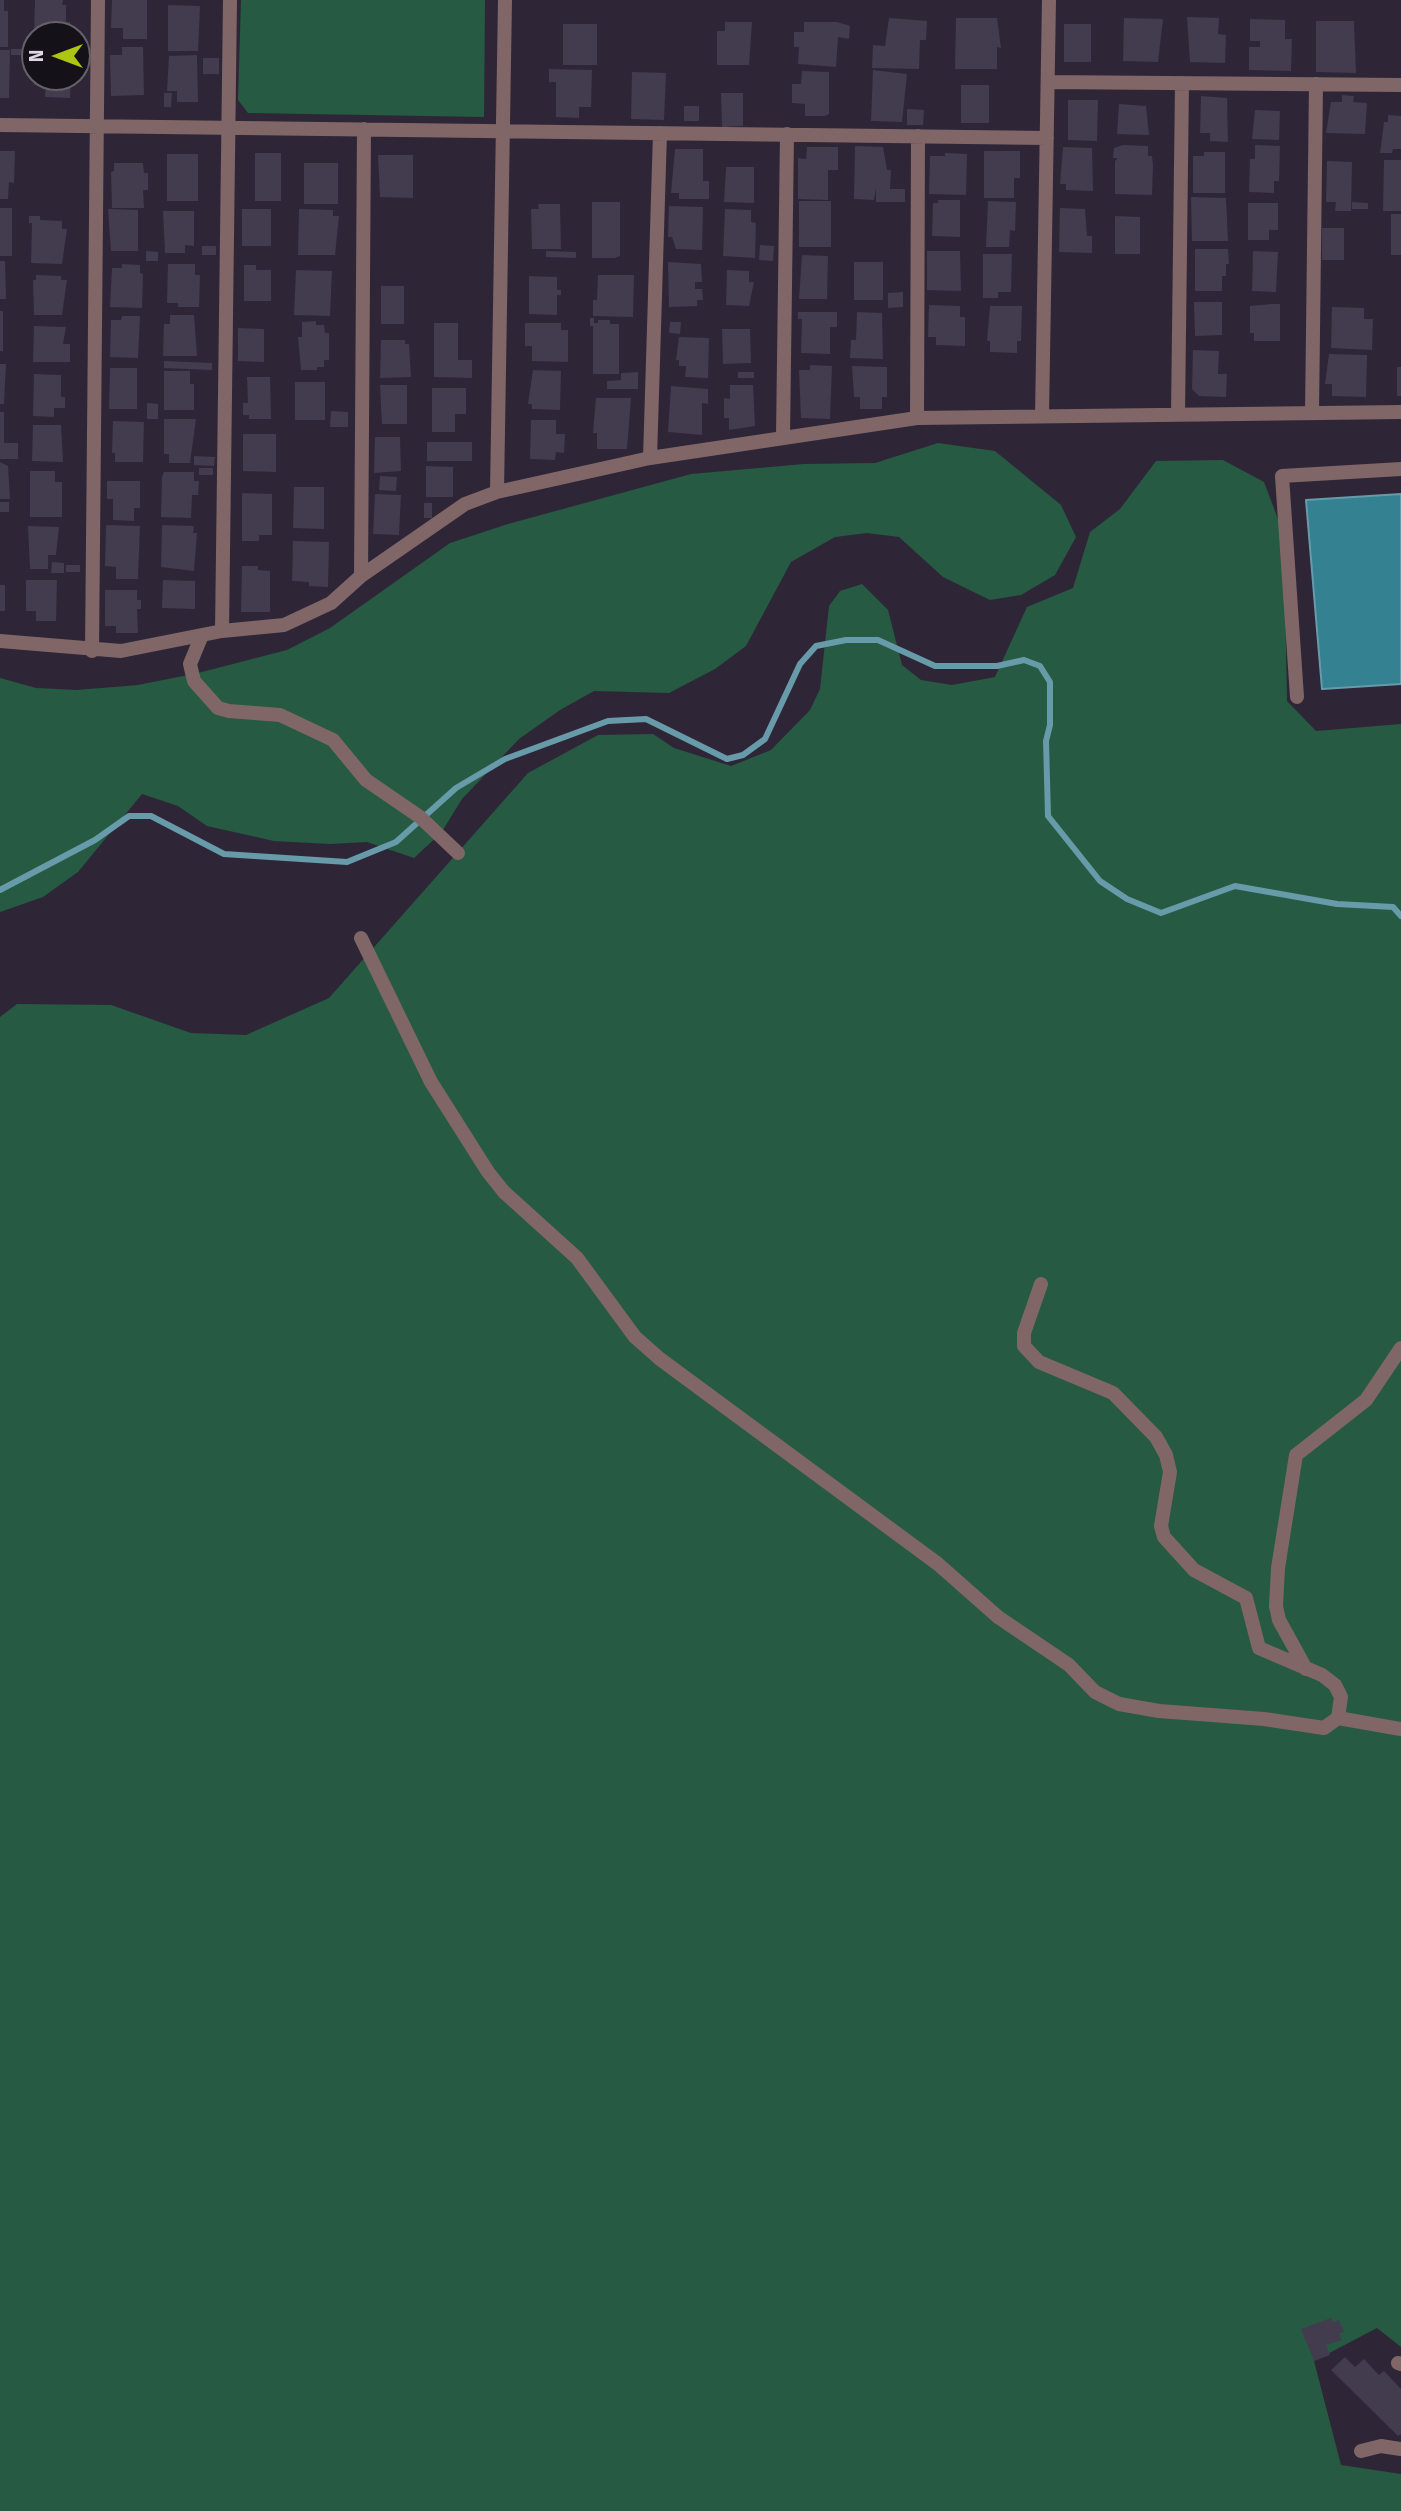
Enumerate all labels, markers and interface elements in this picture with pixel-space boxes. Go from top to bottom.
north arrow [21,21,91,91]
text: N [25,50,48,62]

